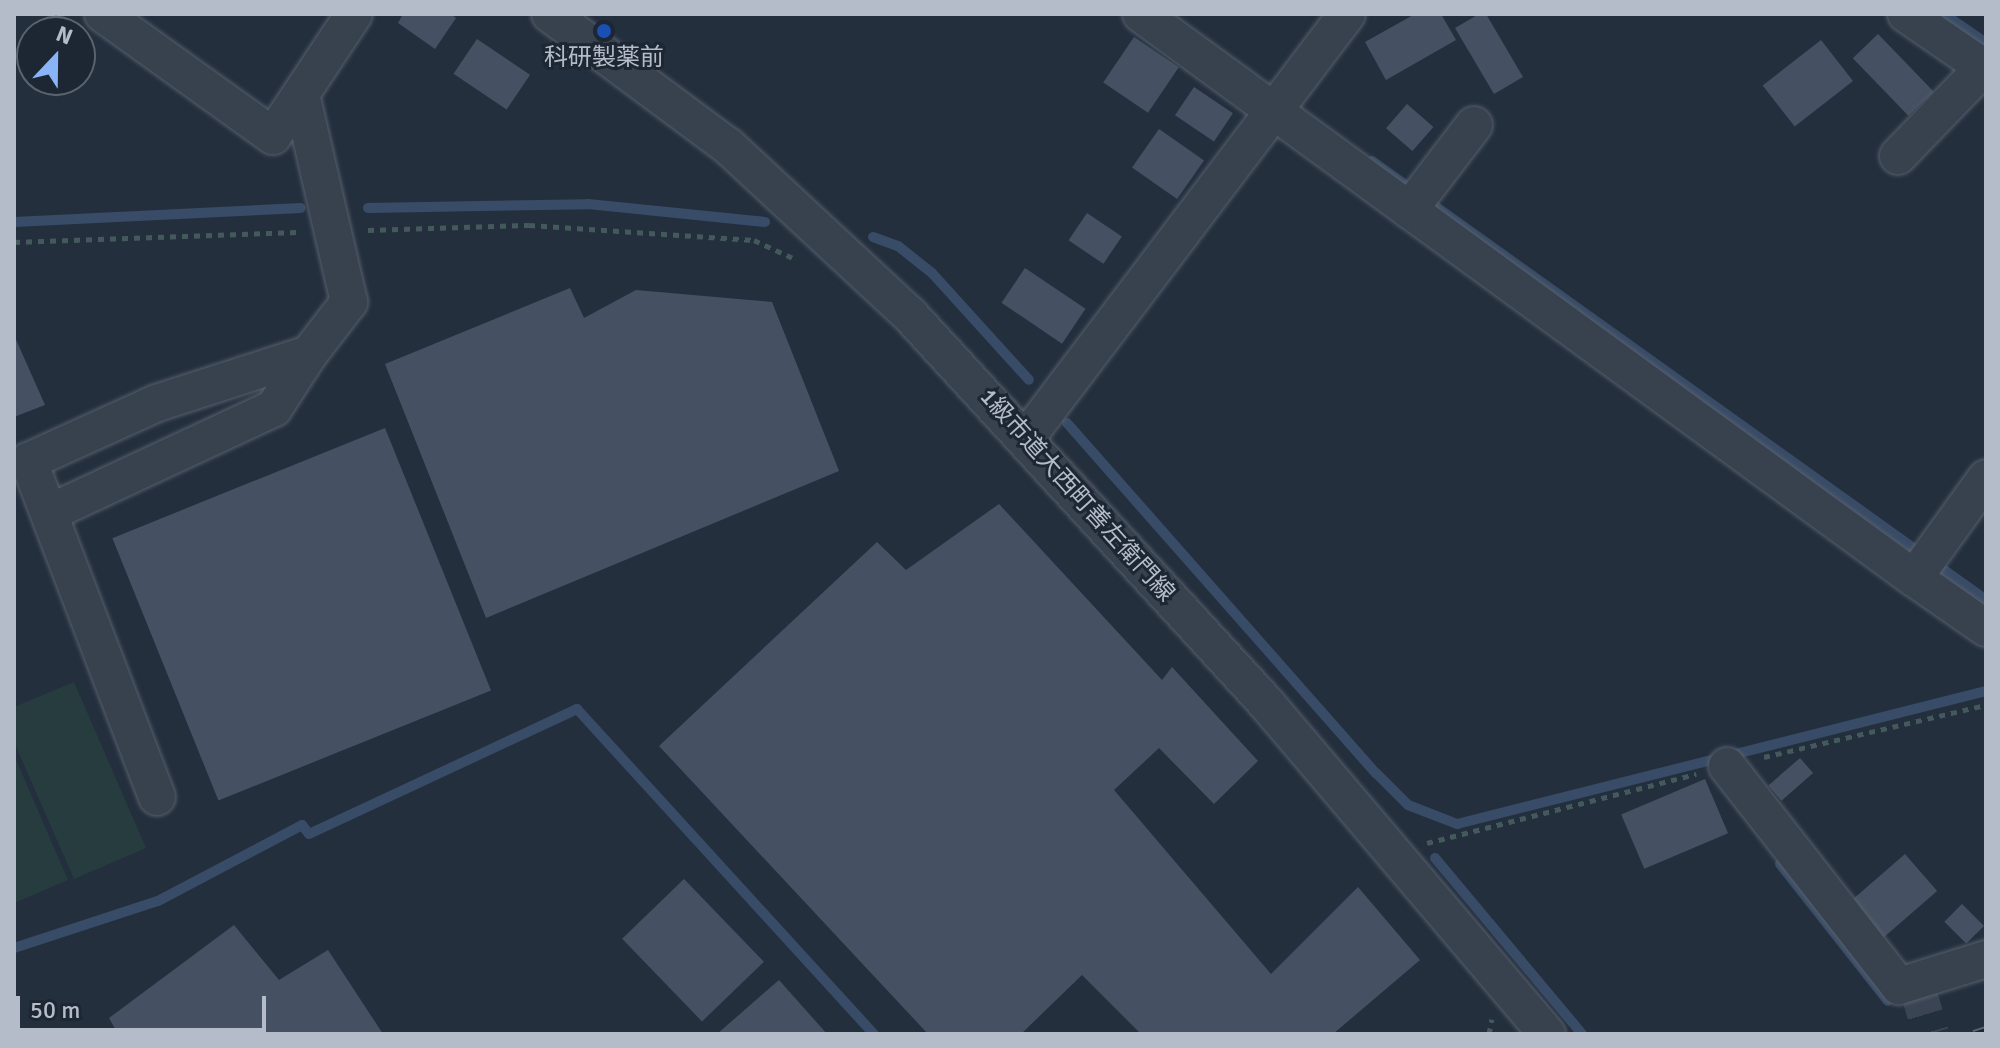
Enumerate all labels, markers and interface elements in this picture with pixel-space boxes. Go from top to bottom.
north arrow [16,16,96,96]
text: N [52,20,77,51]
marker: 科研製薬前 [595,22,613,40]
place label: 科研製薬前 [544,44,664,72]
street label: 1級市道大西町善左衛門線 [974,382,1180,608]
scale bar [20,980,270,1030]
text: 50 m [30,995,80,1025]

